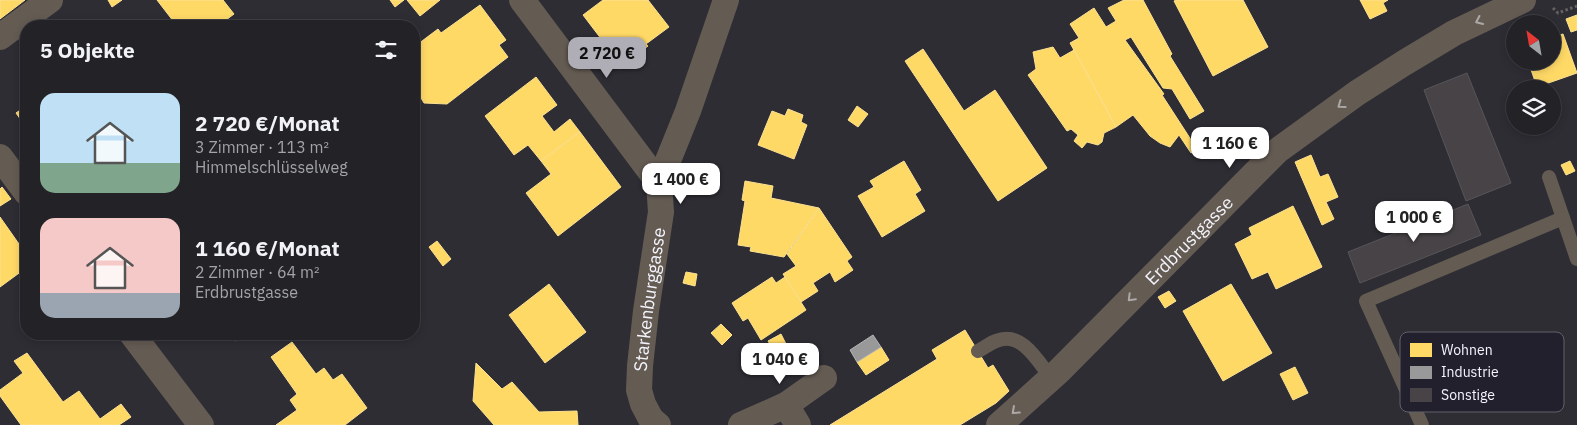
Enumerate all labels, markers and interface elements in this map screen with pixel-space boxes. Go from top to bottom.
one-way arrow [1475,14,1484,25]
north arrow [1506,15,1561,70]
map controls [1506,15,1561,135]
text: 5 Objekte [40,36,135,64]
icon: filters [372,36,400,64]
pin: 2 720 € [561,36,653,79]
text: 2 720 € [579,43,635,63]
button: layers [1506,80,1561,135]
one-way arrow [1338,100,1347,108]
text: 2 720 €/Monat [195,109,340,137]
icon: home [80,113,140,173]
pin: 1 160 € [1184,126,1276,169]
text: 1 160 € [1202,133,1258,153]
text: 3 Zimmer · 113 m² [195,137,329,157]
text: Himmelschlüsselweg [195,157,348,177]
pin: 1 400 € [635,162,727,205]
text: 1 400 € [653,169,709,189]
street label: Erdbrustgasse [1140,191,1238,289]
pin: 1 000 € [1368,200,1460,243]
text: 1 000 € [1386,207,1442,227]
street label: Starkenburggasse [628,226,670,372]
text: 1 160 €/Monat [195,234,340,262]
icon: home [80,238,140,298]
text: 2 Zimmer · 64 m² [195,262,320,282]
text: Erdbrustgasse [195,282,298,302]
one-way arrow [1128,292,1137,301]
legend [1400,332,1564,412]
text: Wohnen [1441,341,1493,359]
pin: 1 040 € [734,342,826,385]
text: 1 040 € [752,349,808,369]
text: Industrie [1441,363,1499,381]
text: Sonstige [1441,386,1495,404]
one-way arrow [1011,405,1020,414]

